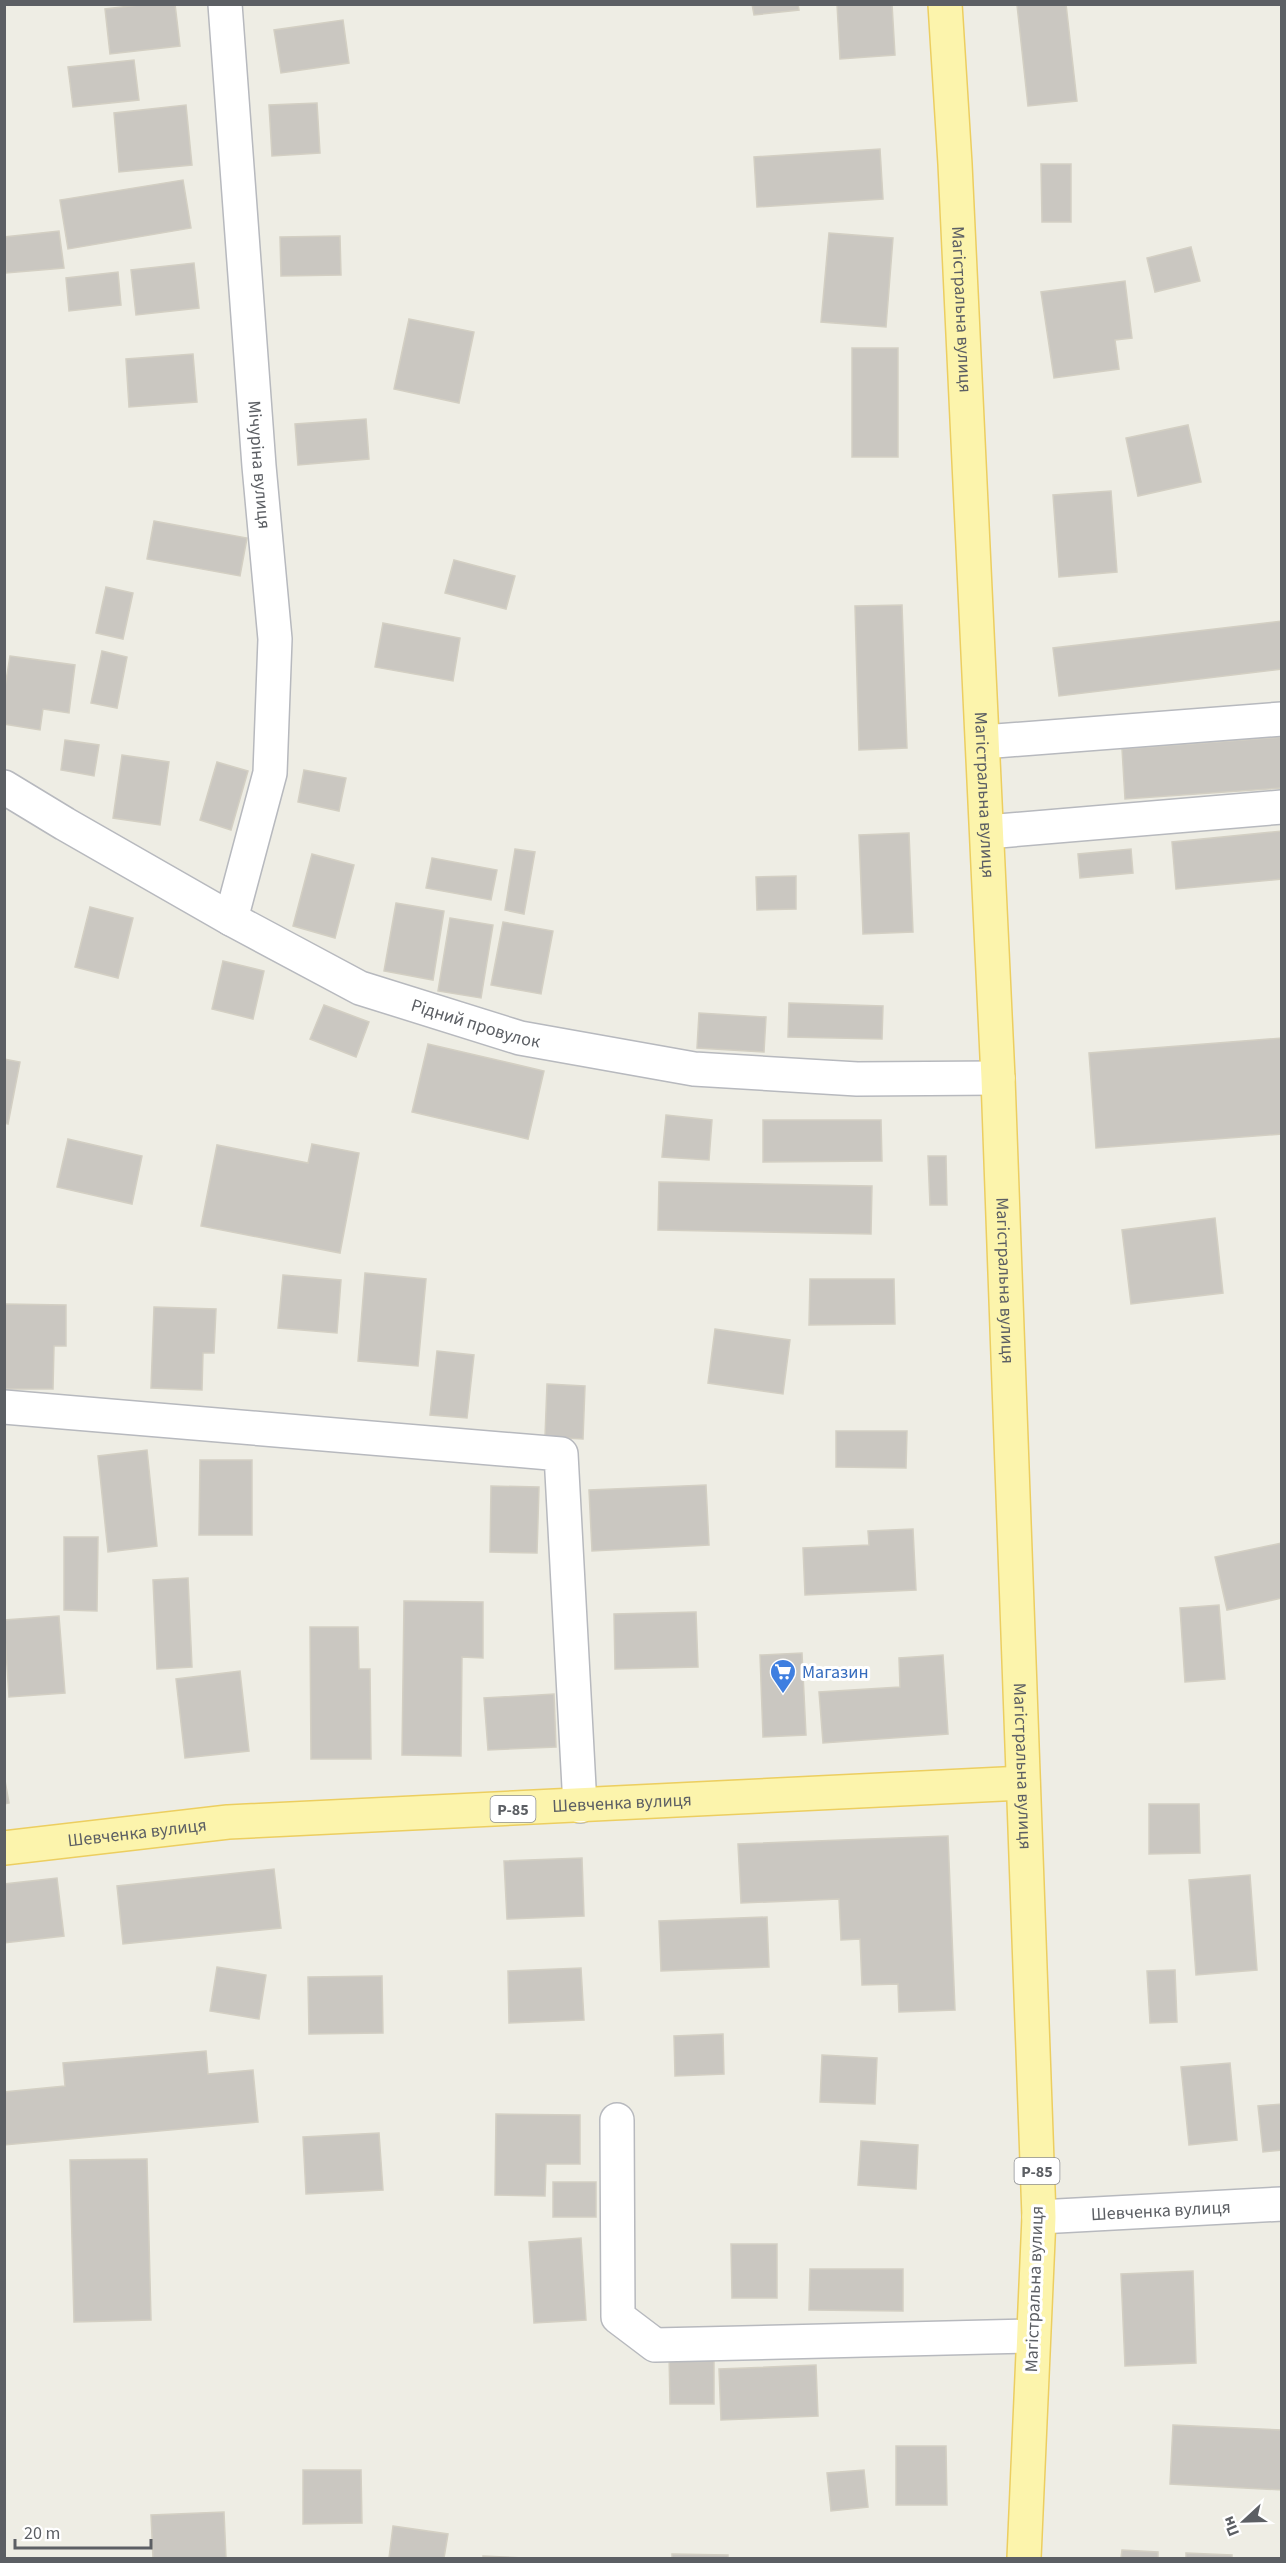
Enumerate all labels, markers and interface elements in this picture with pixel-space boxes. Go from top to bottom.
street label: Магістральна вулиця [945,226,978,393]
street label: Мічуріна вулиця [241,400,277,530]
street label: Магістральна вулиця [968,711,1001,879]
street label: Рідний провулок [408,993,542,1054]
street label: Магістральна вулиця [989,1197,1020,1364]
supermarket icon: Магазин [768,1657,798,1695]
place label: Магазин [802,1660,869,1685]
street label: Магістральна вулиця [1007,1682,1038,1850]
street label: Шевченка вулиця [552,1787,692,1819]
road number: Р-85 [490,1796,536,1822]
street label: Шевченка вулиця [66,1813,208,1854]
road number: Р-85 [1014,2158,1060,2184]
street label: Шевченка вулиця [1090,2195,1231,2227]
street label: Магістральна вулиця [1019,2205,1050,2373]
north arrow [1214,2491,1274,2551]
scale bar [15,2512,152,2550]
text: Пн [1217,2513,1245,2540]
text: 20 m [24,2521,60,2546]

